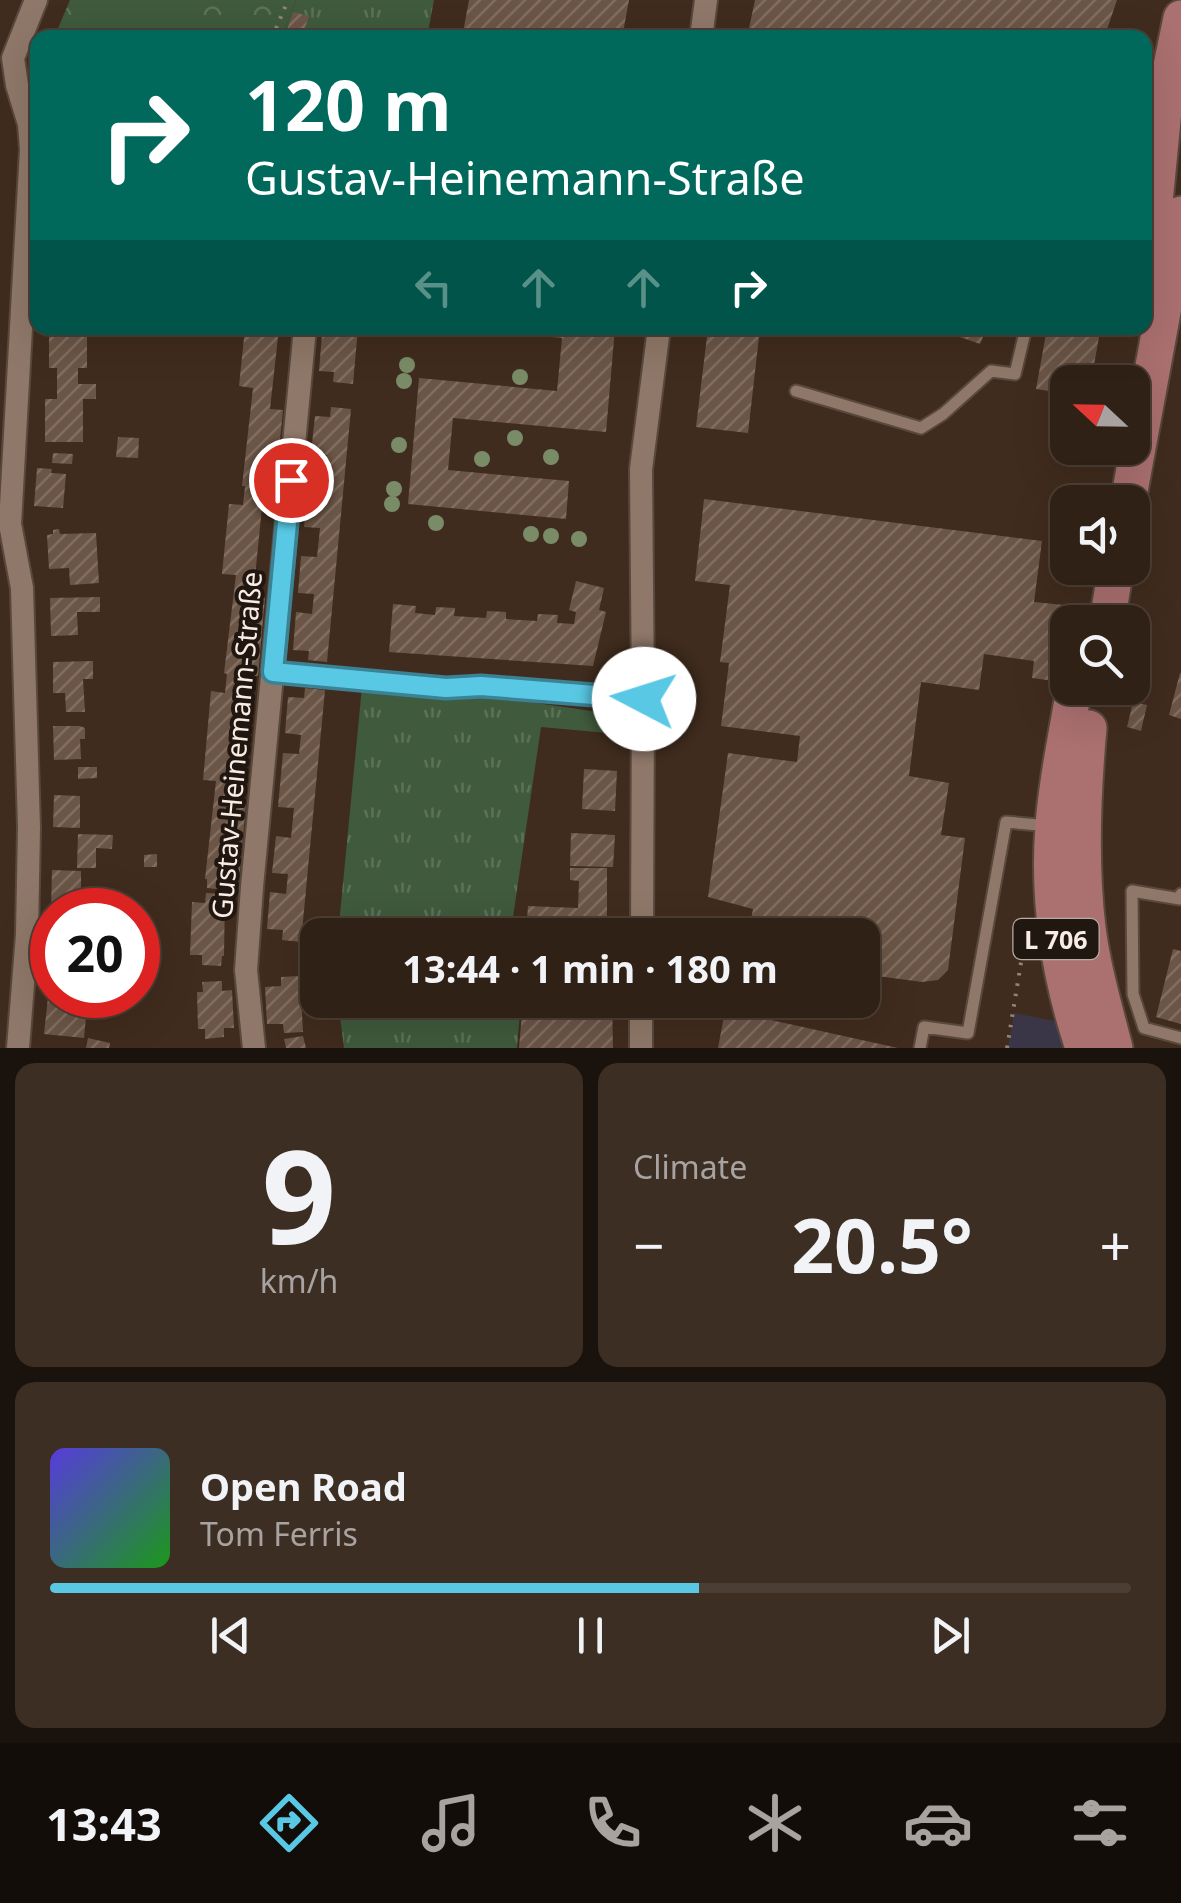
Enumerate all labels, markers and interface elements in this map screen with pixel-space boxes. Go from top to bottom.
text: 120 m [245,56,452,152]
icon: right [80,70,210,200]
text: Gustav-Heinemann-Straße [245,147,805,208]
icon: left [406,260,461,315]
icon: ahead [511,260,566,315]
icon: ahead [616,260,671,315]
icon: right [721,260,776,315]
north arrow [1050,365,1150,465]
map controls [1050,365,1150,705]
pin [249,438,334,523]
icon: arrive [264,453,319,508]
button: sound [1050,485,1150,585]
street label: Gustav-Heinemann-Straße [202,570,270,920]
button: search [1050,605,1150,705]
position arrow [592,647,696,751]
speed limit sign: 20 [30,888,160,1018]
road number: L 706 [1014,919,1098,959]
text: 13:44 · 1 min · 180 m [402,942,778,994]
text: 9 [262,1105,336,1282]
text: Climate [633,1145,747,1188]
text: 20.5° [791,1193,973,1295]
text: − [633,1207,664,1282]
text: + [1100,1207,1131,1282]
text: km/h [260,1259,338,1302]
text: Open Road [200,1460,407,1512]
text: Tom Ferris [200,1512,358,1555]
icon: previous [203,1608,258,1663]
icon: pause [563,1608,618,1663]
icon: next [923,1608,978,1663]
icon: directions [254,1788,324,1858]
icon: music [416,1788,486,1858]
icon: phone [578,1788,648,1858]
icon: climate [740,1788,810,1858]
icon: car [903,1788,973,1858]
icon: filters [1065,1788,1135,1858]
text: 13:43 [46,1793,162,1854]

